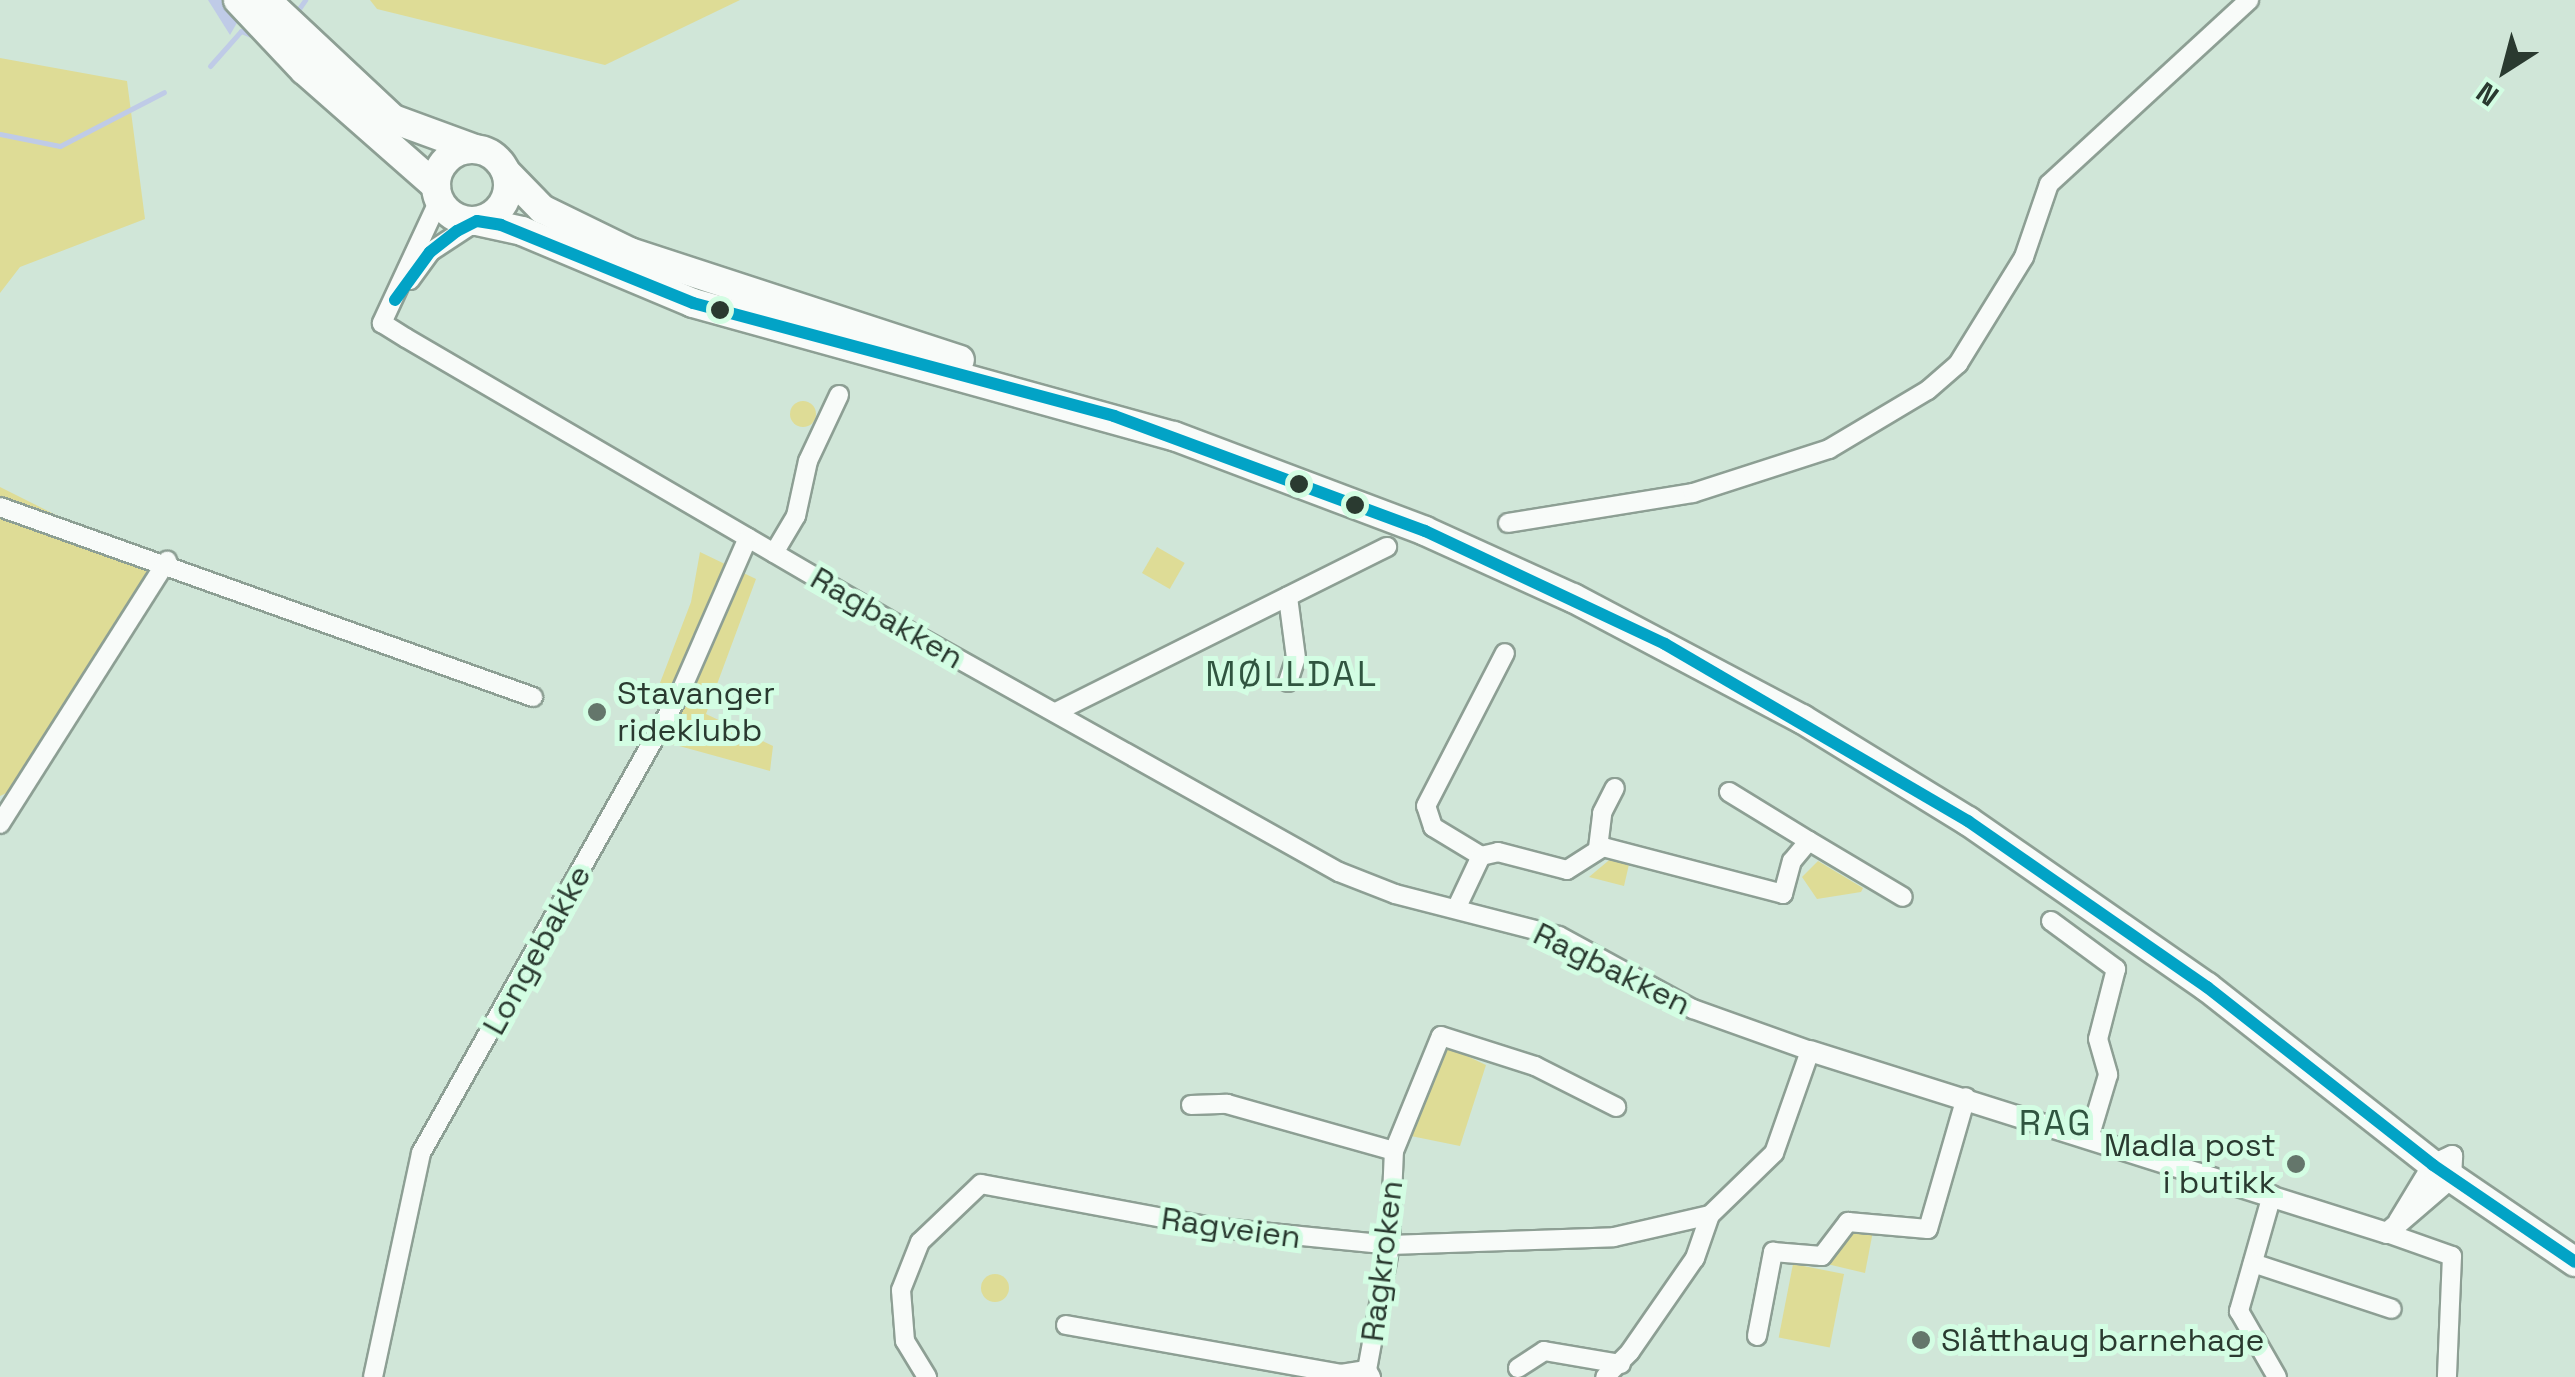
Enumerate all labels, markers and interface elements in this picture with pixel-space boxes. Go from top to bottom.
north arrow [2455,20,2555,120]
text: N [2469,74,2506,114]
unlabelled marker [710,300,730,320]
unlabelled marker [1289,474,1309,494]
unlabelled marker [1345,495,1365,515]
street label: Ragbakken [804,559,970,677]
district label: MØLLDAL [1205,653,1379,695]
place label: Stavanger rideklubb [617,675,775,750]
marker: Stavanger rideklubb [586,701,608,723]
street label: Longebakke [475,859,599,1041]
street label: Ragbakken [1527,915,1697,1023]
district label: RAG [2019,1102,2093,1144]
place label: Madla post i butikk [2104,1127,2276,1202]
marker: Madla post i butikk [2285,1153,2307,1175]
street label: Ragkroken [1353,1178,1411,1344]
street label: Ragveien [1159,1199,1303,1257]
place label: Slåtthaug barnehage [1941,1321,2265,1359]
marker: Slåtthaug barnehage [1910,1329,1932,1351]

